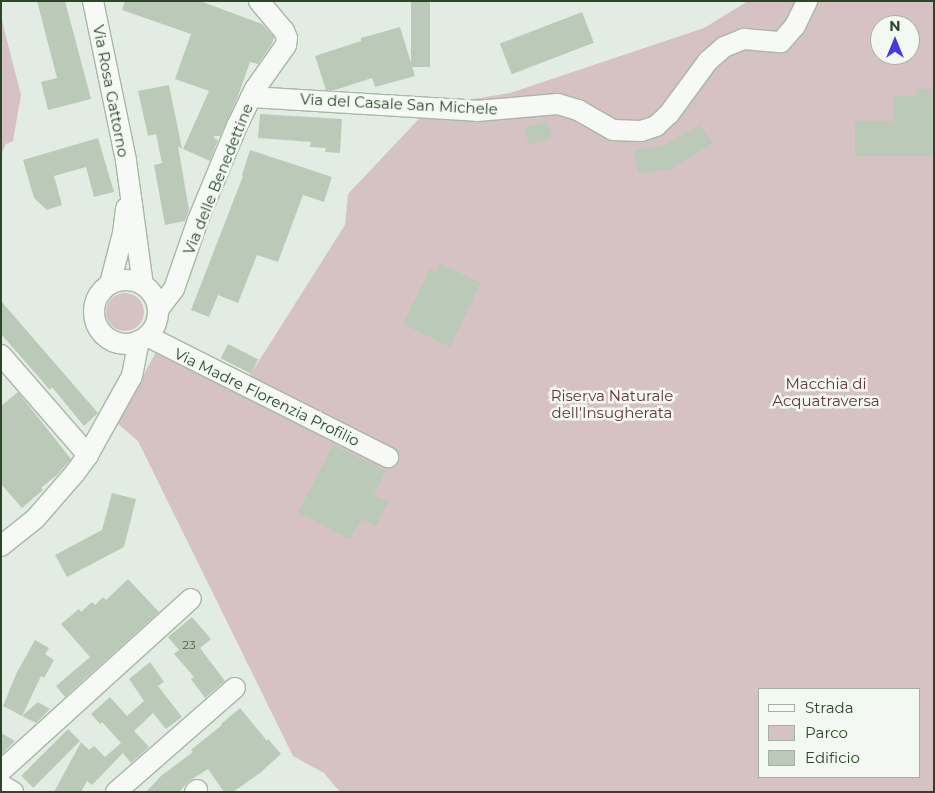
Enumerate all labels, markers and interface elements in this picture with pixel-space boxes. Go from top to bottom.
north arrow [870,15,920,65]
text: N [889,17,901,35]
street label: Via Rosa Gattorno [89,23,133,159]
street label: Via del Casale San Michele [300,90,498,118]
street label: Via delle Benedettine [179,101,257,257]
street label: Via Madre Florenzia Profilio [171,344,363,450]
park label: Macchia di Acquatraversa [772,374,880,409]
park label: Riserva Naturale dell'Insugherata [551,386,673,421]
house number: 23 [182,638,196,652]
legend [758,688,920,778]
text: Strada [805,698,854,717]
text: Parco [805,723,848,742]
text: Edificio [805,748,860,767]

